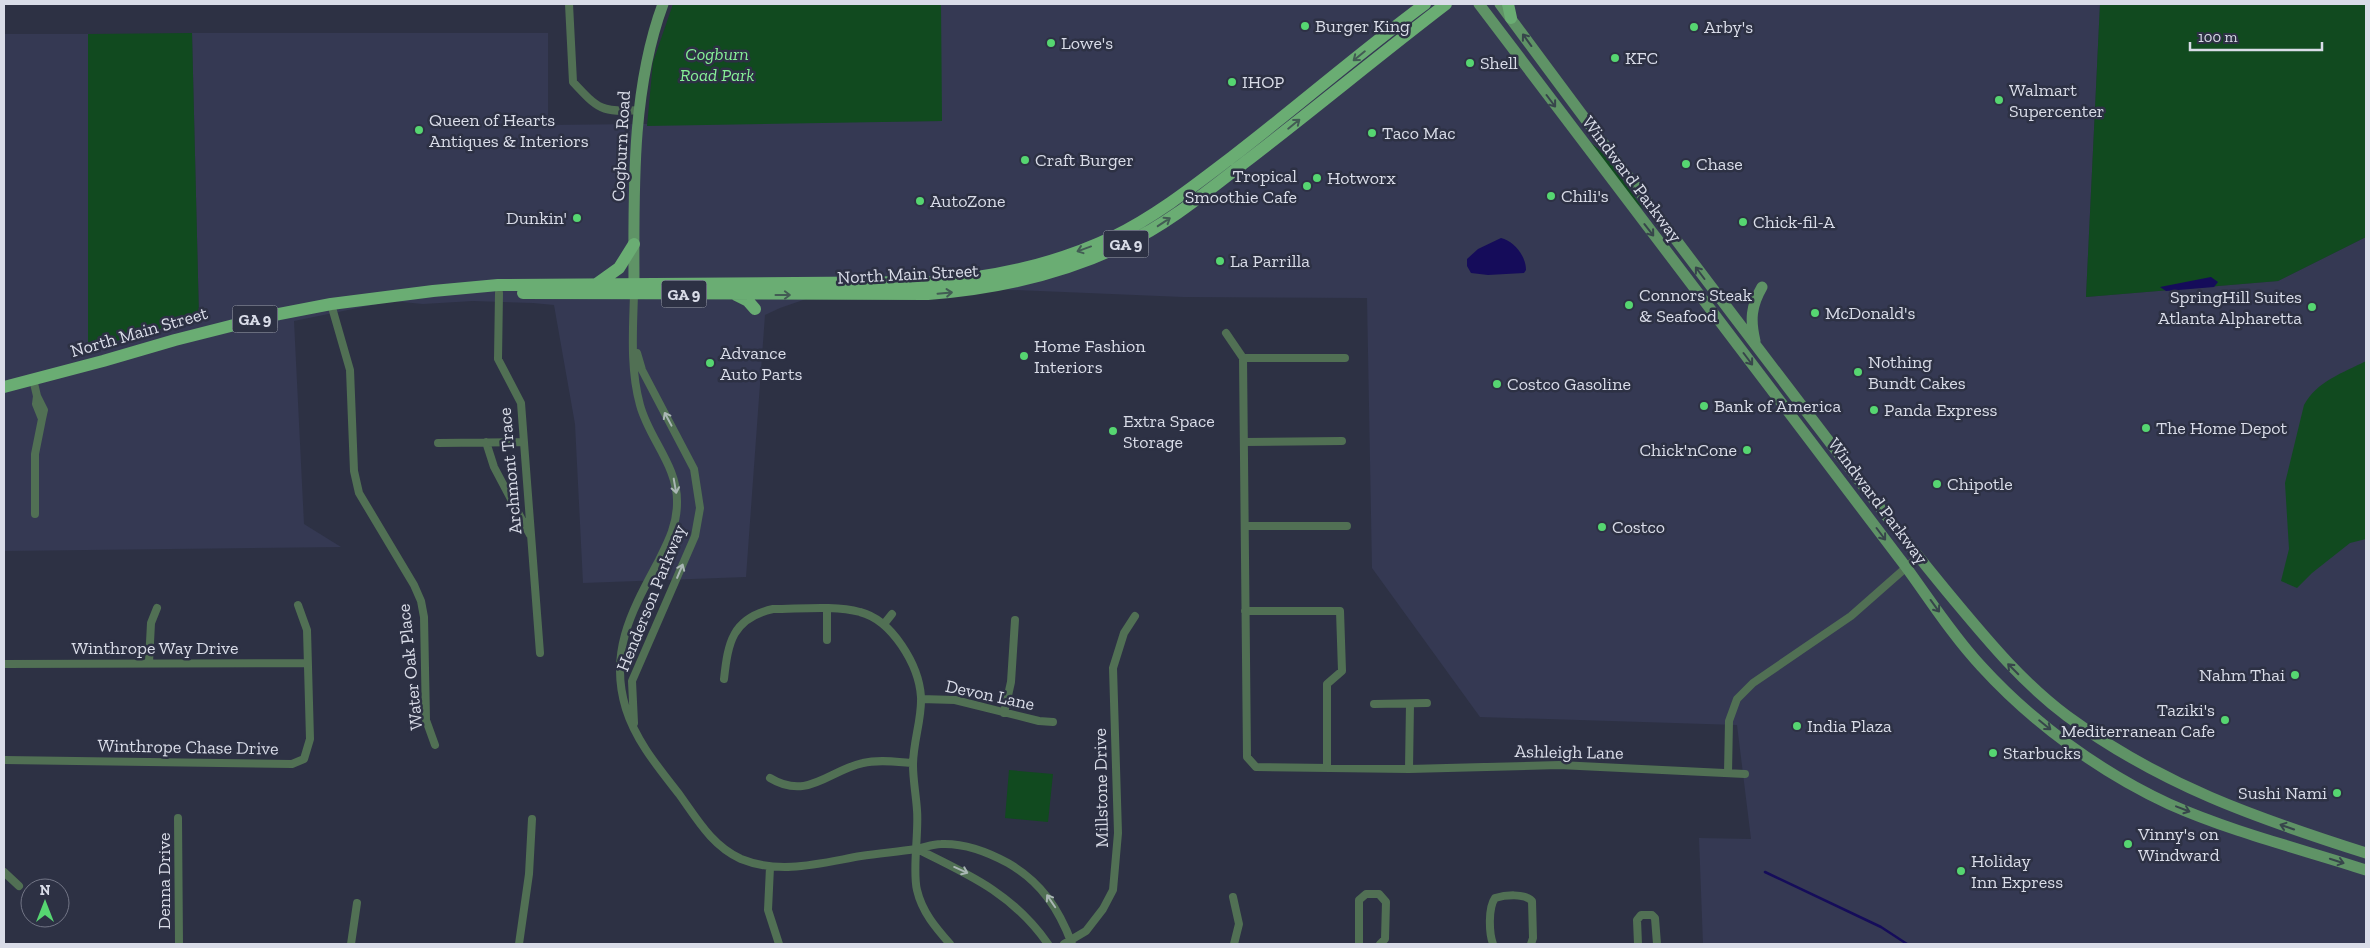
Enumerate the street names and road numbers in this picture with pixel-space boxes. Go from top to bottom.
street label: Cogburn Road [607,90,635,202]
street label: Windward Parkway [1577,111,1687,247]
road number: GA 9 [1104,230,1148,258]
street label: North Main Street [837,259,980,289]
road number: GA 9 [662,280,706,308]
street label: North Main Street [68,302,210,362]
road number: GA 9 [232,306,278,332]
street label: Archmont Trace [494,407,526,535]
street label: Windward Parkway [1823,433,1933,569]
street label: Henderson Parkway [612,521,691,675]
street label: Water Oak Place [392,603,428,731]
street label: Winthrope Way Drive [72,637,238,659]
street label: Devon Lane [943,675,1037,715]
street label: Millstone Drive [1089,728,1113,848]
street label: Winthrope Chase Drive [97,734,279,760]
street label: Ashleigh Lane [1514,740,1624,764]
street label: Denna Drive [153,833,175,929]

